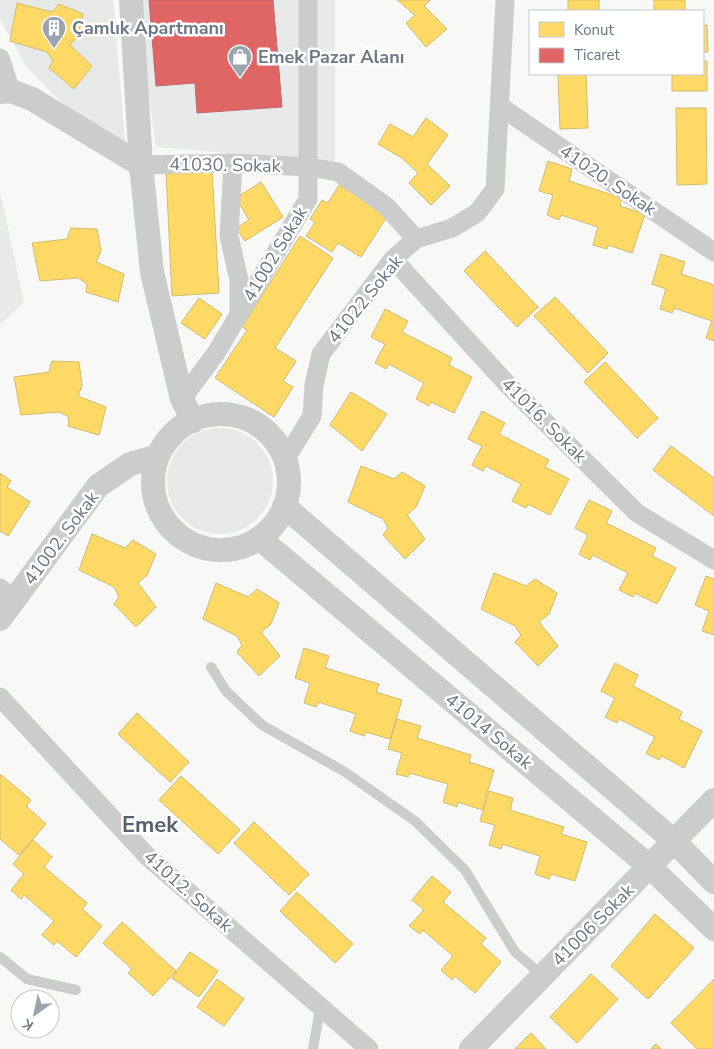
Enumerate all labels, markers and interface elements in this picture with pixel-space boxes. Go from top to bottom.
legend [529,10,704,75]
building icon: Çamlık Apartmanı [41,15,67,49]
place label: Çamlık Apartmanı [72,16,224,40]
text: Konut [574,20,614,40]
shop icon: Emek Pazar Alanı [227,44,253,78]
place label: Emek Pazar Alanı [258,45,404,69]
text: Ticaret [574,45,621,65]
street label: 41020. Sokak [555,139,662,222]
street label: 41030. Sokak [169,152,282,178]
street label: 41002 Sokak [237,201,313,306]
street label: 41022 Sokak [322,249,409,348]
street label: 41016. Sokak [496,372,593,469]
street label: 41002. Sokak [18,486,105,590]
street label: 41014 Sokak [440,687,539,775]
district label: Emek [122,810,179,840]
street label: 41012. Sokak [139,845,238,938]
street label: 41006 Sokak [547,878,640,971]
north arrow [10,989,60,1039]
text: K [19,1014,37,1035]

